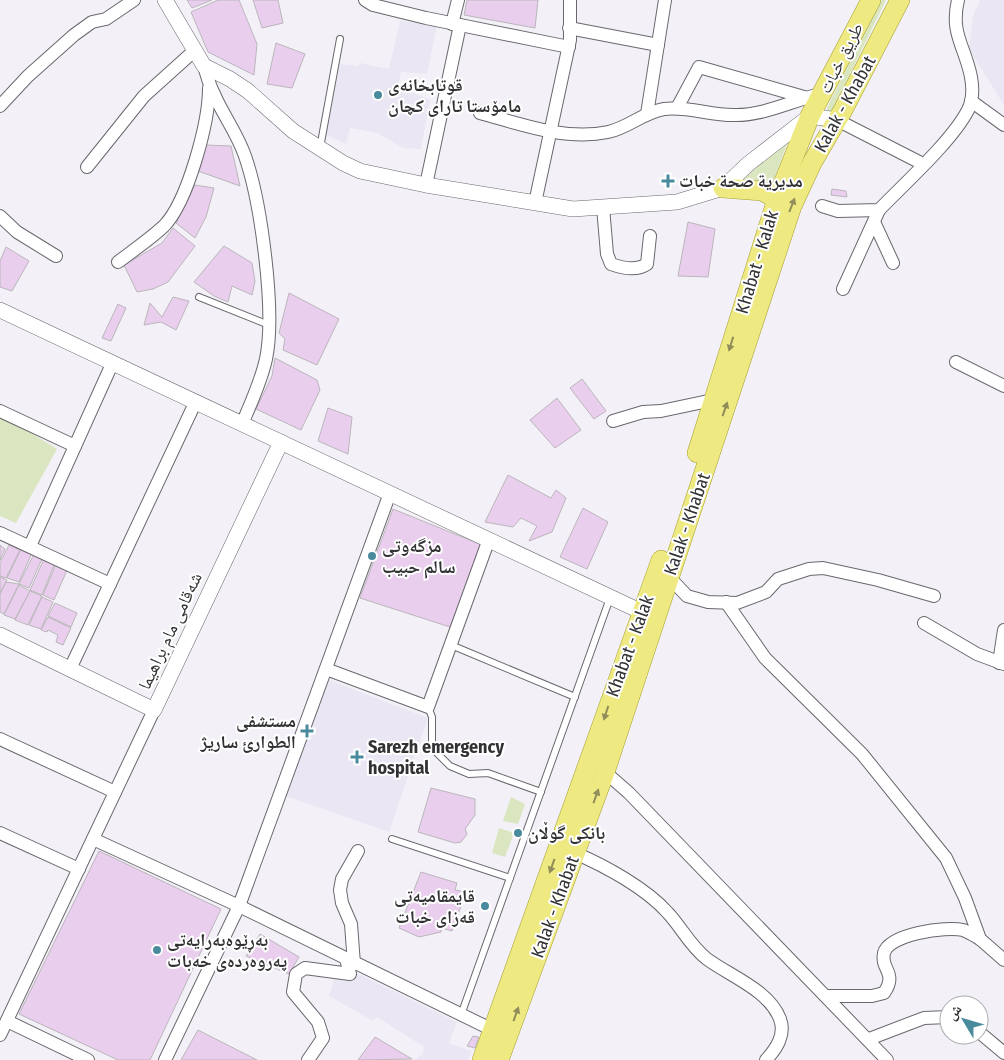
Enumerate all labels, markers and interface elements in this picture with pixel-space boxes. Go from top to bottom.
street label: طريق خبات [814,19,868,97]
street label: Kalak - Khabat [809,52,881,156]
place label: قوتابخانەی مامۆستا تارای کچان [388,74,521,117]
marker: قوتابخانەی مامۆستا تارای کچان [372,89,384,101]
place label: مديرية صحة خبات [679,170,803,192]
marker: مديرية صحة خبات [661,174,675,188]
one-way arrow [789,198,797,212]
street label: Khabat - Kalak [731,207,783,316]
one-way arrow [727,337,735,352]
one-way arrow [722,402,729,417]
street label: Kalak - Khabat [659,470,715,578]
place label: مزگەوتی سالم حبیب [382,535,456,579]
marker: مزگەوتی سالم حبیب [366,550,378,562]
street label: شەقامی مام براهیما [133,569,208,694]
street label: Khabat - Kalak [601,591,659,700]
one-way arrow [602,706,610,721]
place label: مستشفى الطوارئ ساريژ [200,710,296,753]
marker: مستشفى الطوارئ ساريژ [300,724,314,738]
place label: Sarezh emergency hospital [368,736,504,779]
marker: Sarezh emergency hospital [350,750,364,764]
one-way arrow [592,788,600,803]
place label: بانکی گوڵان [528,821,605,844]
marker: بانکی گوڵان [512,827,524,839]
street label: Kalak - Khabat [526,853,584,961]
one-way arrow [548,859,555,874]
place label: قایمقامیەتى قەزای خبات [394,885,475,928]
marker: قایمقامیەتى قەزای خبات [479,900,491,912]
place label: بەڕێوەبەرایەتی پەروەردەی خەبات [167,929,287,972]
marker: بەڕێوەبەرایەتی پەروەردەی خەبات [151,944,163,956]
north arrow [939,995,989,1045]
text: ش [943,1001,966,1023]
one-way arrow [512,1006,520,1021]

